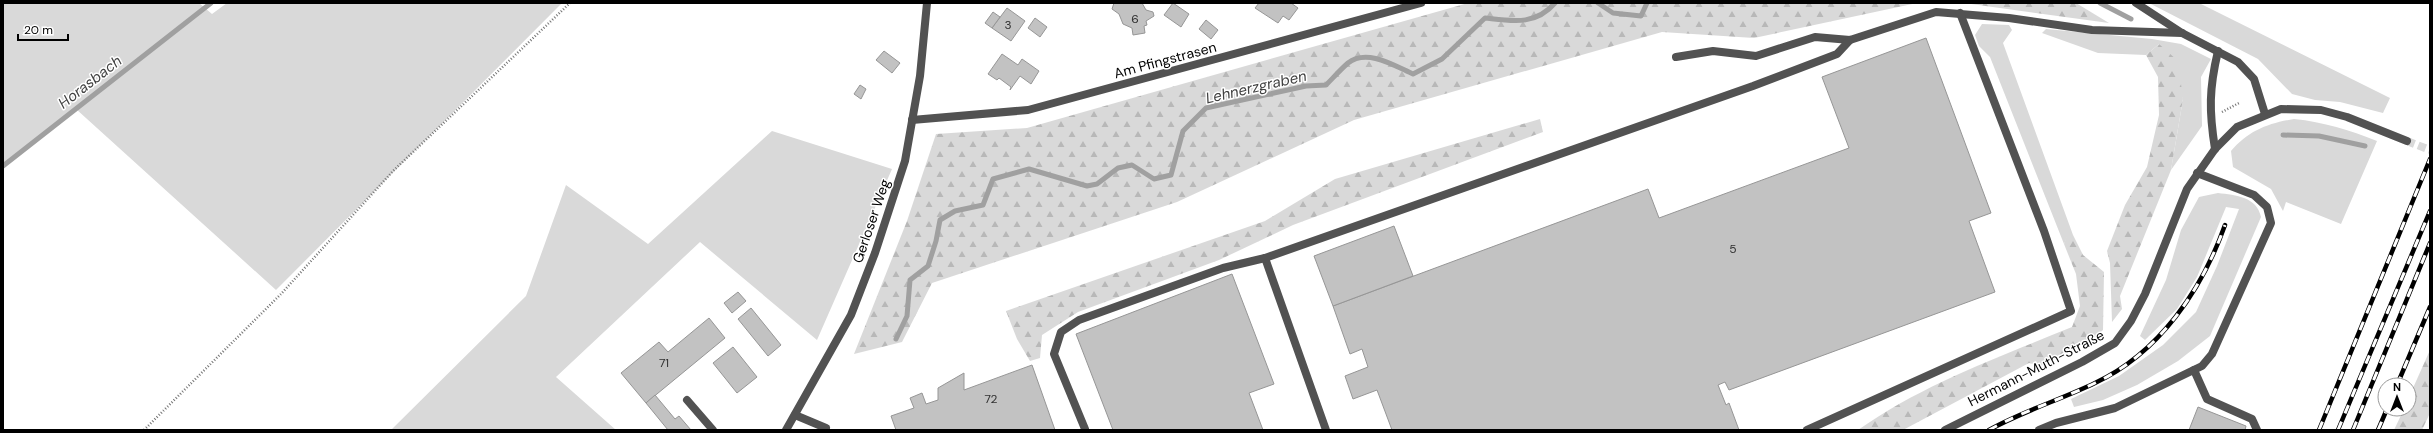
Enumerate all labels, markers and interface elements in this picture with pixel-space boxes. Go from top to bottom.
house number: 6 [1131,11,1139,27]
scale bar [18,16,68,42]
house number: 3 [1004,17,1012,33]
text: 20 m [24,22,53,38]
street label: Am Pfingstrasen [1112,38,1218,82]
water label: Horasbach [54,51,126,113]
water label: Lehnerzgraben [1204,66,1309,108]
street label: Gerloser Weg [848,176,894,265]
house number: 5 [1729,241,1737,257]
street label: Hermann-Muth-Straße [1965,326,2107,410]
house number: 71 [659,355,669,371]
north arrow [2377,377,2417,417]
text: N [2393,380,2401,394]
house number: 72 [984,391,998,407]

